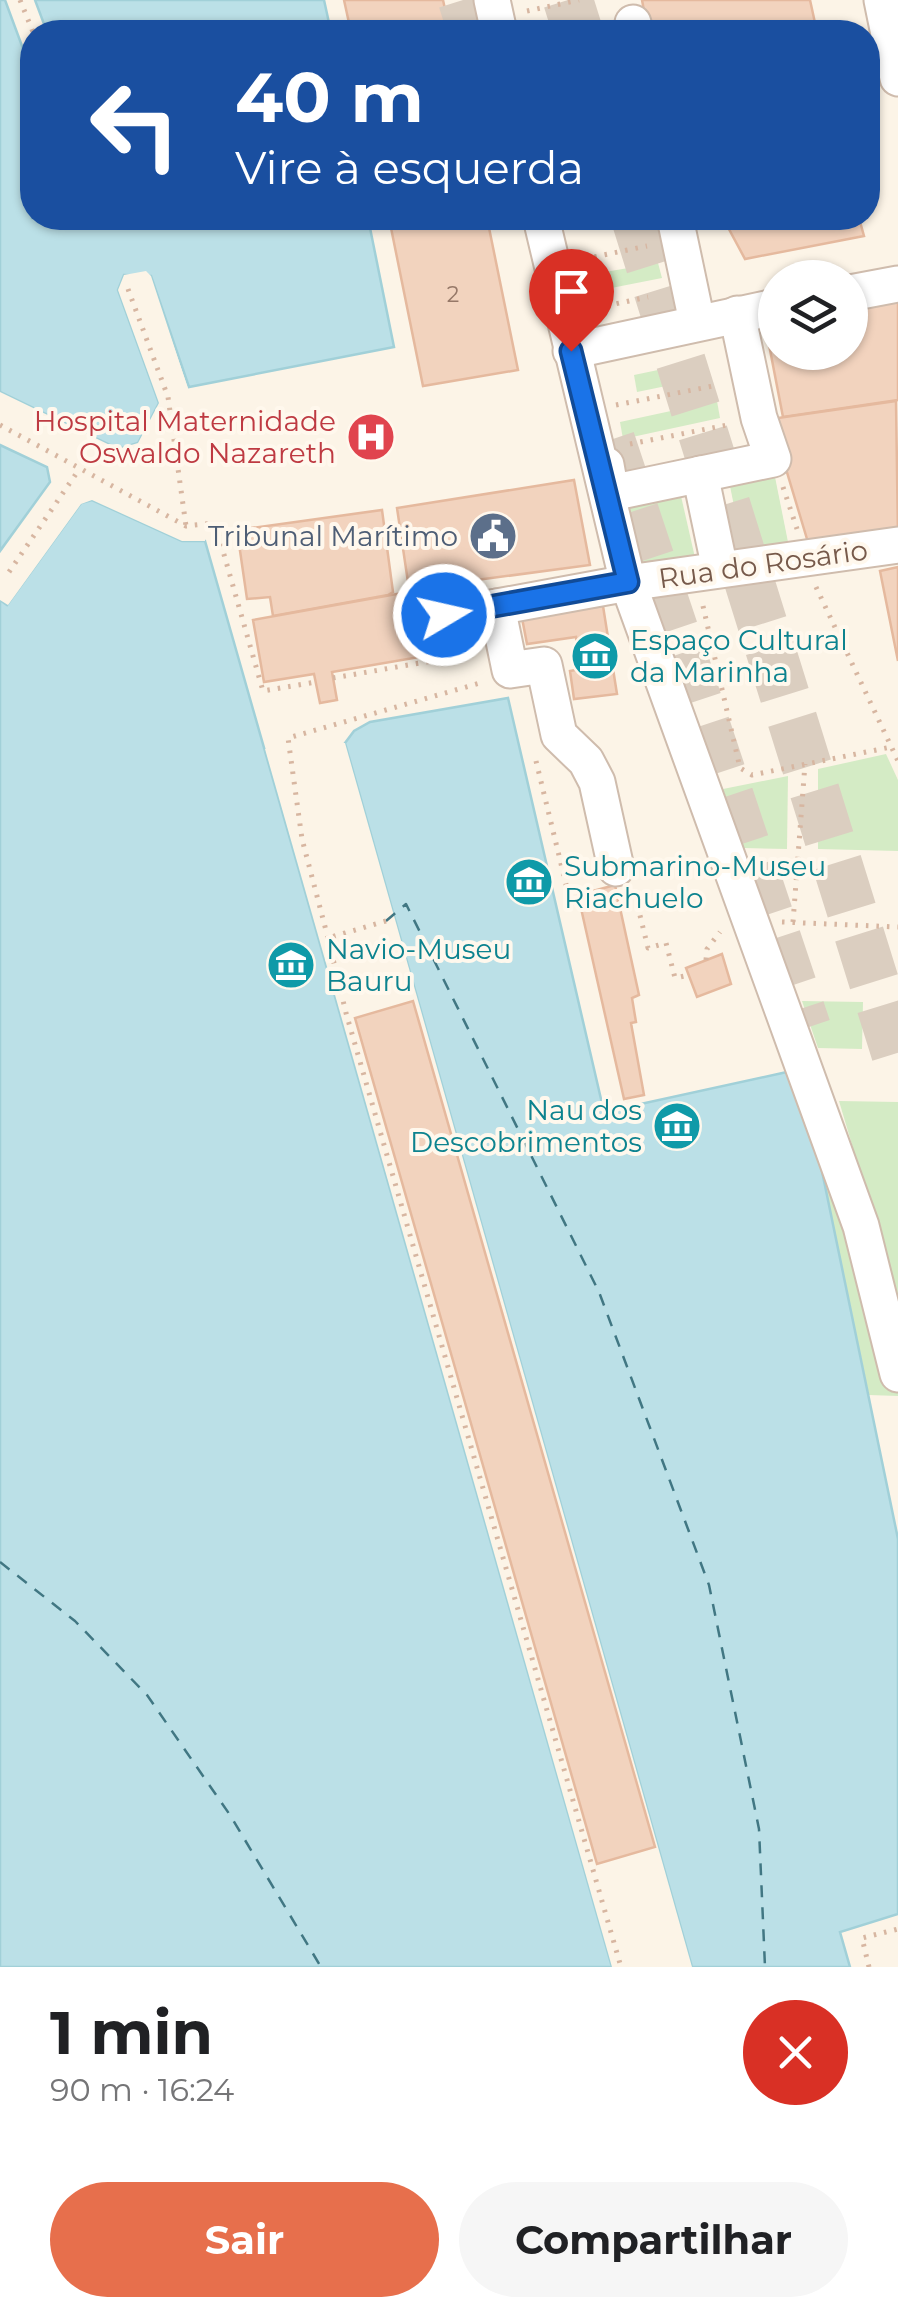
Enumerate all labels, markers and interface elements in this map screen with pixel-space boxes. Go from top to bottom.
text: 40 m [235,54,424,140]
icon: left [70,60,200,190]
text: Vire à esquerda [235,140,584,195]
pin [529,249,614,352]
map controls [758,260,868,370]
button: layers [758,260,868,370]
icon: arrive [544,264,599,319]
house number: 2 [447,281,459,308]
place label: Hospital Maternidade Oswaldo Nazareth [34,404,336,470]
hospital icon: Hospital Maternidade Oswaldo Nazareth [345,411,397,463]
public building icon: Tribunal Marítimo [467,510,519,562]
place label: Tribunal Marítimo [208,519,458,553]
street label: Rua do Rosário [656,532,870,596]
position arrow [392,563,496,667]
place label: Espaço Cultural da Marinha [630,623,848,689]
museum icon: Espaço Cultural da Marinha [569,630,621,682]
place label: Submarino-Museu Riachuelo [564,849,826,915]
museum icon: Submarino-Museu Riachuelo [503,856,555,908]
place label: Navio-Museu Bauru [326,932,511,998]
museum icon: Navio-Museu Bauru [265,939,317,991]
place label: Nau dos Descobrimentos [410,1093,642,1159]
museum icon: Nau dos Descobrimentos [651,1100,703,1152]
text: 1 min [50,1996,213,2069]
button: close [743,2000,848,2105]
text: 90 m · 16:24 [50,2070,234,2109]
button: Sair [50,2182,439,2297]
button: Compartilhar [459,2182,848,2297]

